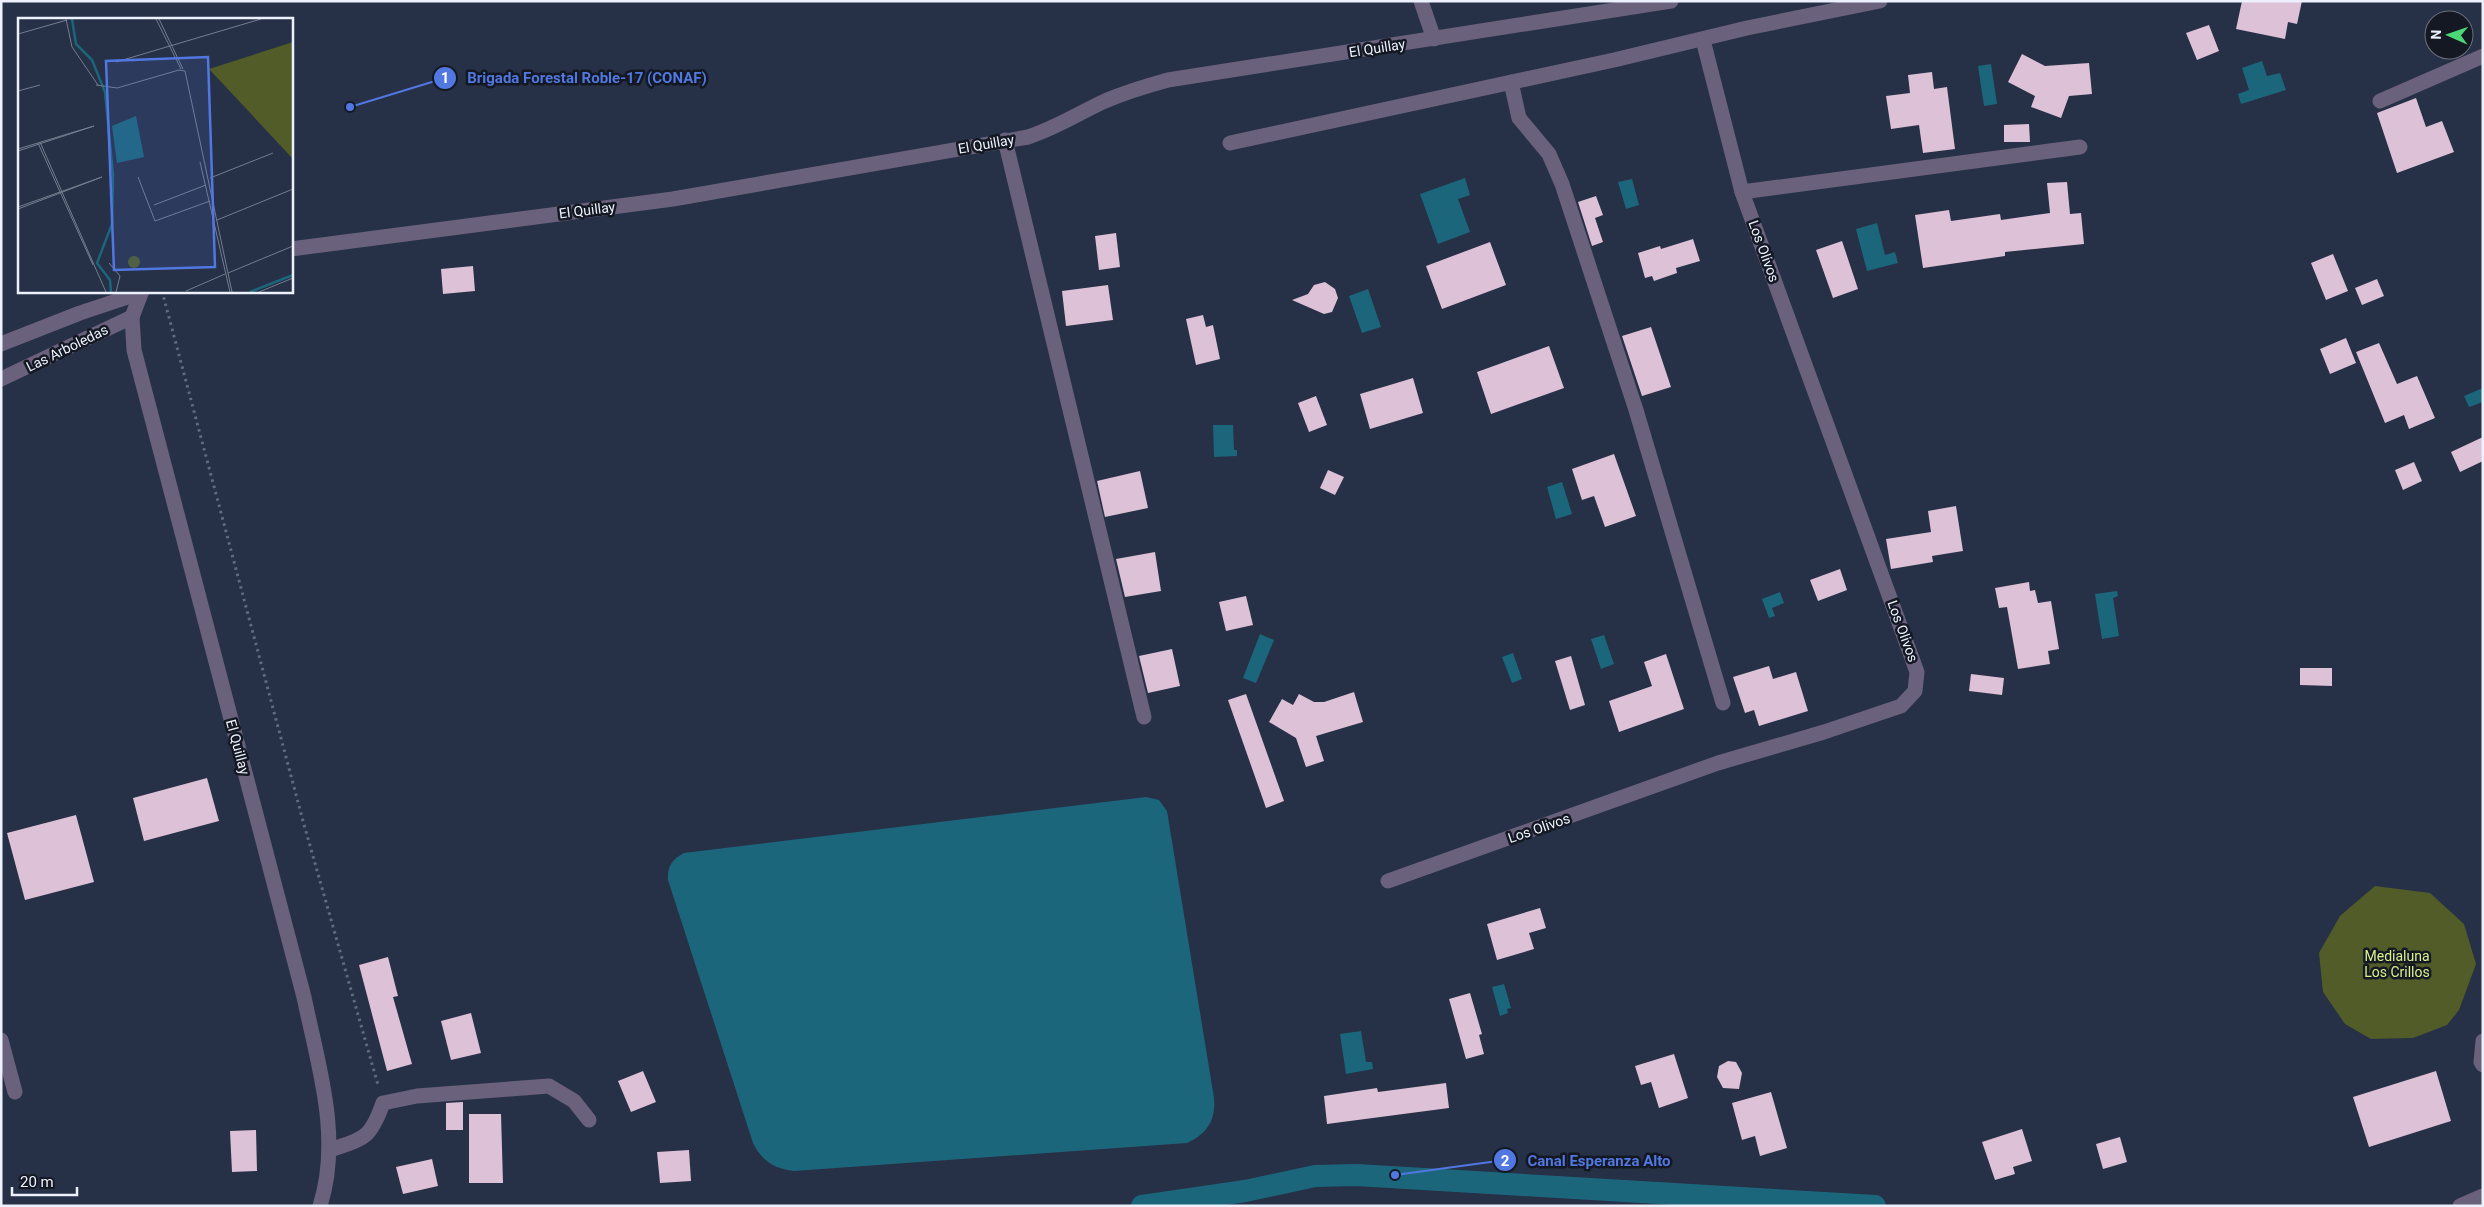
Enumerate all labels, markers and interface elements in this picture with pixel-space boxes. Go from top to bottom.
north arrow [2424,10,2474,60]
inset map [18,18,292,292]
text: N [2428,29,2444,40]
street label: El Quillay [1348,36,1407,60]
callout: Brigada Forestal Roble-17 (CONAF) [432,63,717,93]
text: 1 [441,69,449,87]
text: Brigada Forestal Roble-17 (CONAF) [467,69,707,87]
street label: El Quillay [957,131,1016,157]
street label: El Quillay [558,199,616,221]
street label: Los Olivos [1745,218,1783,284]
street label: Las Arboledas [23,321,111,375]
street label: Los Olivos [1884,598,1922,664]
street label: El Quillay [223,718,253,777]
street label: Los Olivos [1506,810,1572,846]
park label: Medialuna Los Crillos [2364,948,2430,980]
callout: Canal Esperanza Alto [1492,1145,1680,1175]
text: 2 [1501,1152,1510,1170]
text: Canal Esperanza Alto [1527,1152,1671,1170]
scale bar [12,1164,78,1196]
text: 20 m [20,1173,54,1191]

